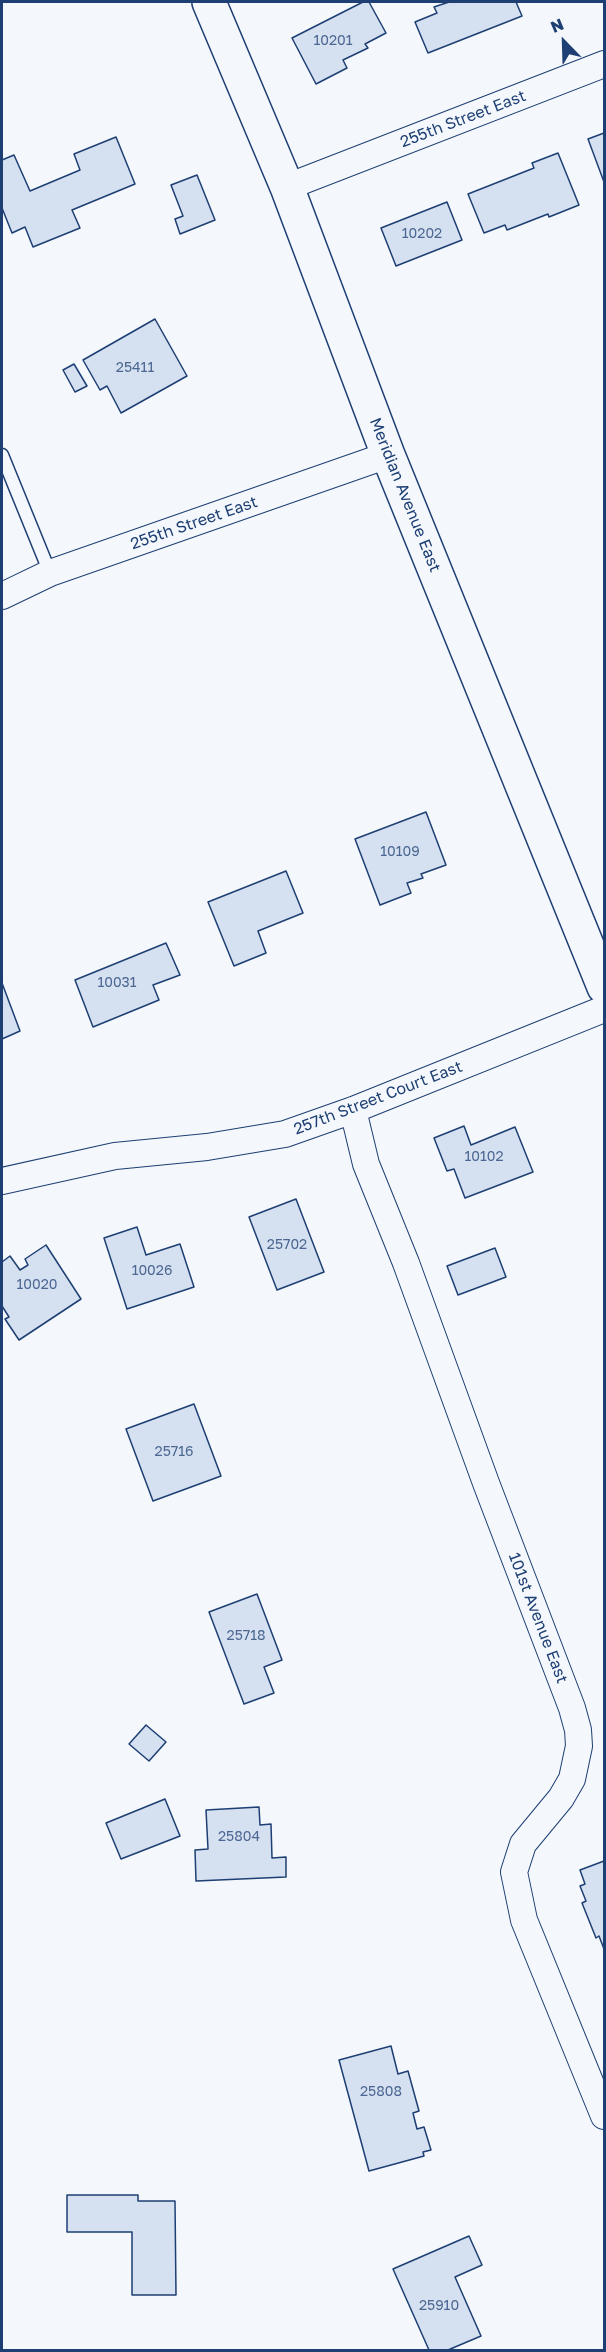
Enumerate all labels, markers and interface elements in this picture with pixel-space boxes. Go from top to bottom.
north arrow [534,12,594,72]
text: N [547,14,566,37]
house number: 10201 [313,33,353,49]
street label: 255th Street East [397,86,529,152]
house number: 10202 [402,226,442,242]
house number: 25411 [116,360,154,376]
street label: Meridian Avenue East [365,415,445,575]
street label: 255th Street East [128,492,260,554]
house number: 10109 [380,844,420,860]
house number: 10031 [97,975,137,991]
street label: 257th Street Court East [291,1057,465,1139]
house number: 10102 [464,1149,504,1165]
house number: 25702 [267,1237,307,1253]
house number: 10026 [132,1263,172,1279]
house number: 10020 [17,1277,57,1293]
house number: 25716 [155,1444,193,1460]
street label: 101st Avenue East [504,1550,572,1686]
house number: 25718 [227,1628,265,1644]
house number: 25804 [218,1829,260,1845]
house number: 25808 [360,2084,402,2100]
house number: 25910 [419,2298,459,2314]

